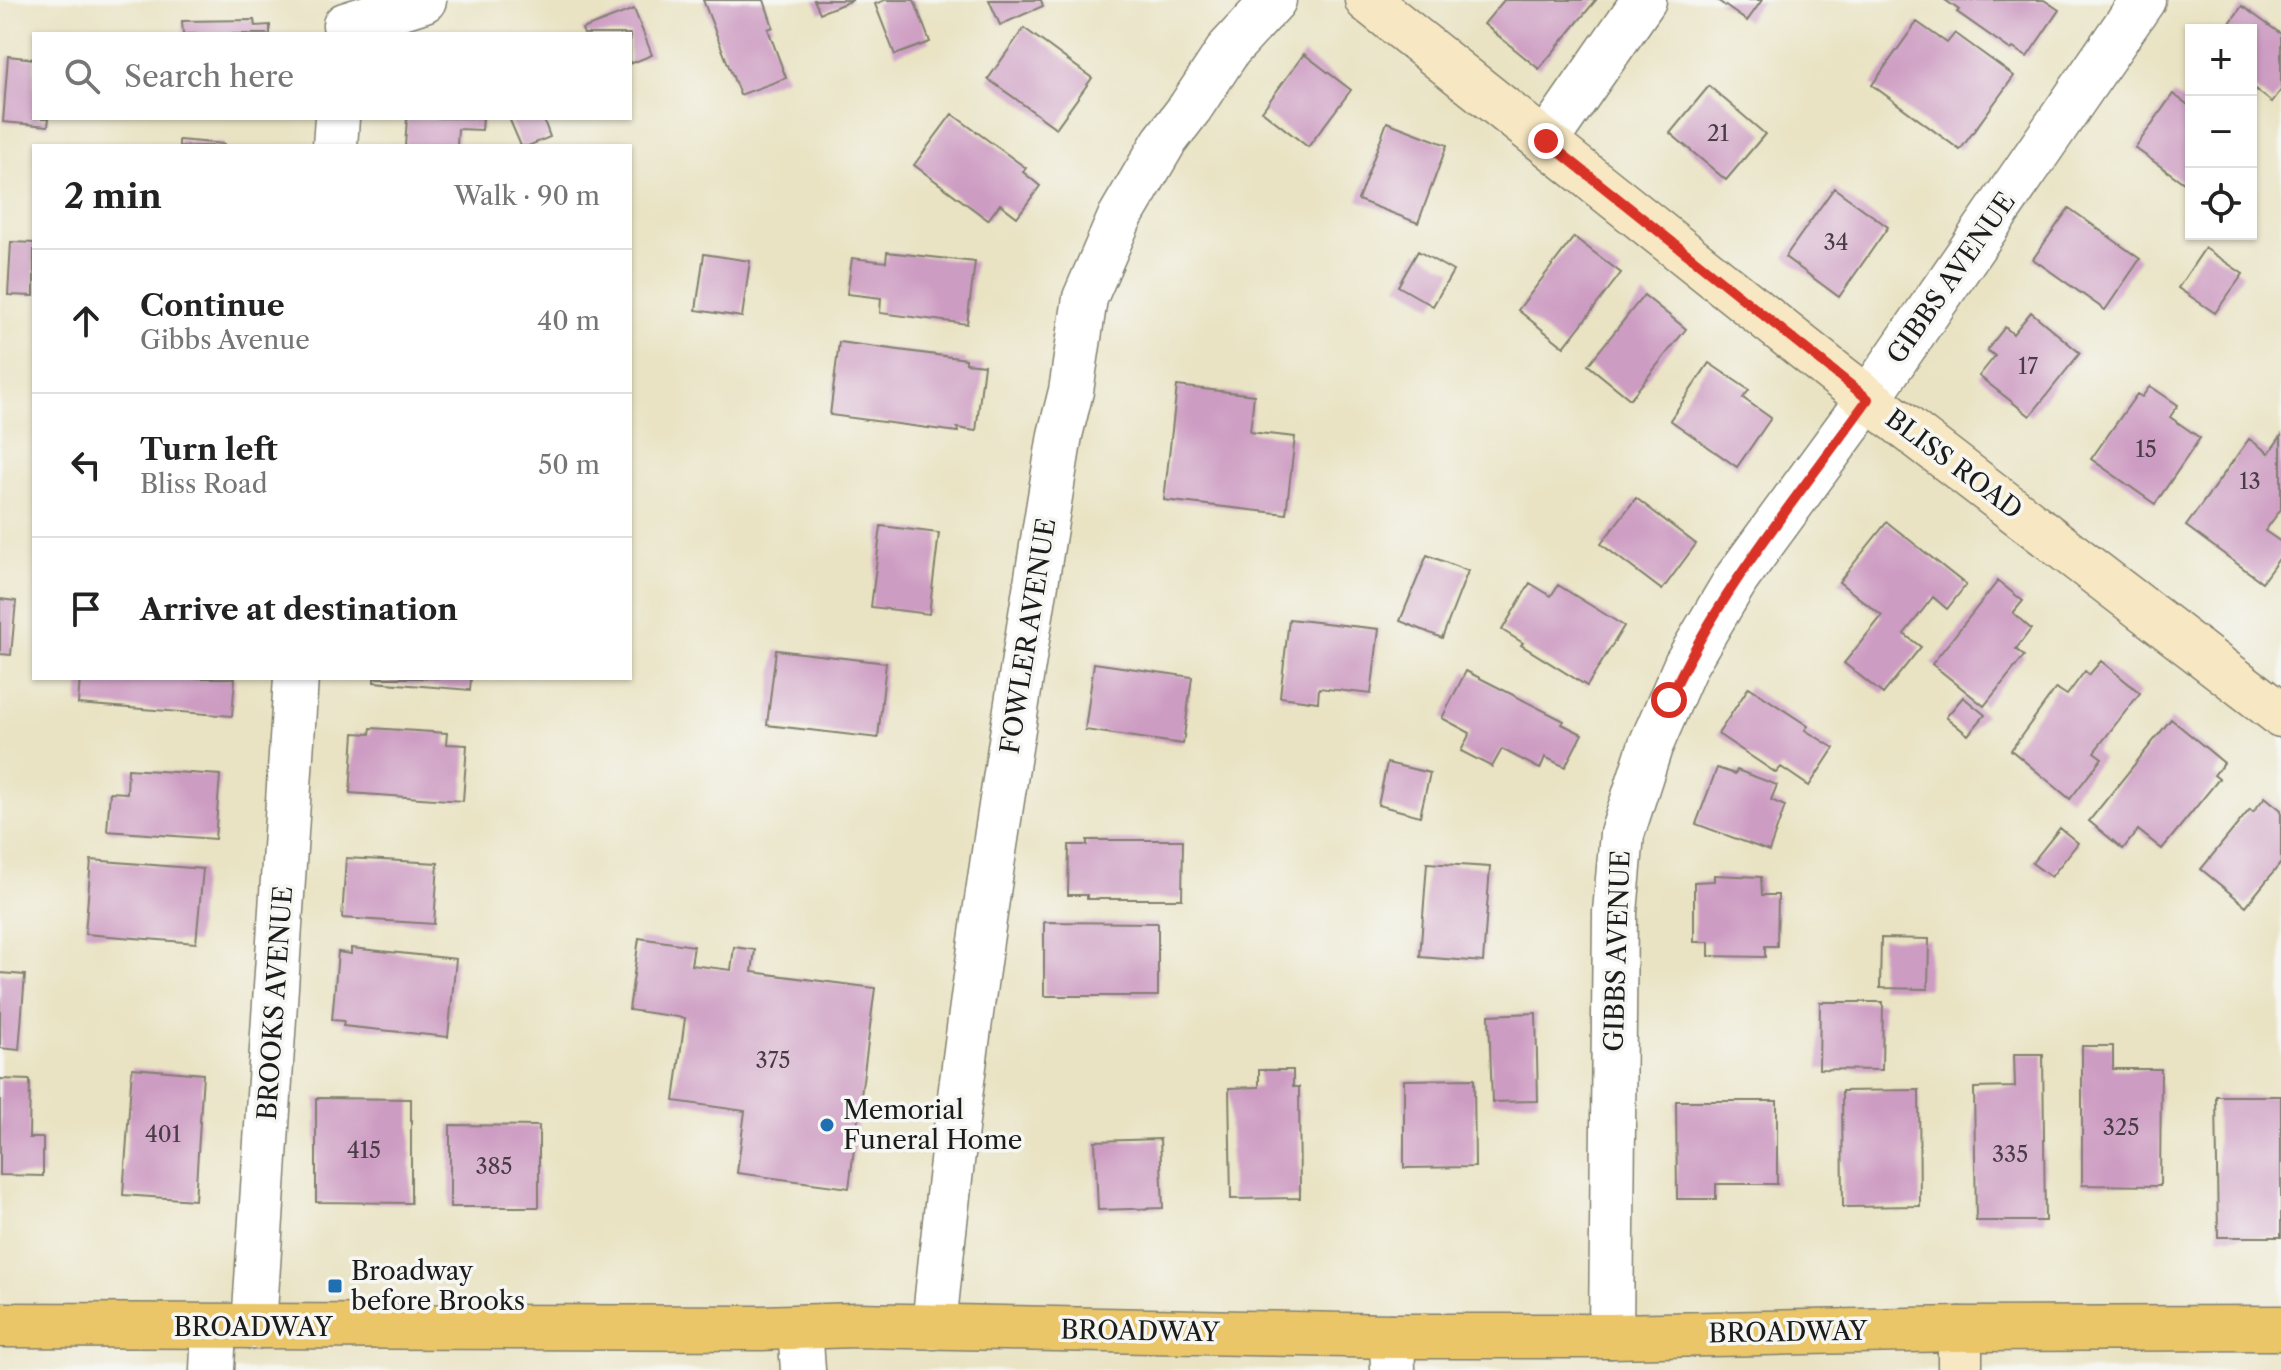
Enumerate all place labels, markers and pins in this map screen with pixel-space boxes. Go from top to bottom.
place label: Memorial Funeral Home [843,1094,1022,1156]
marker: Memorial Funeral Home [818,1116,836,1134]
place label: Broadway before Brooks [351,1255,525,1317]
marker: Broadway before Brooks [326,1277,344,1295]

